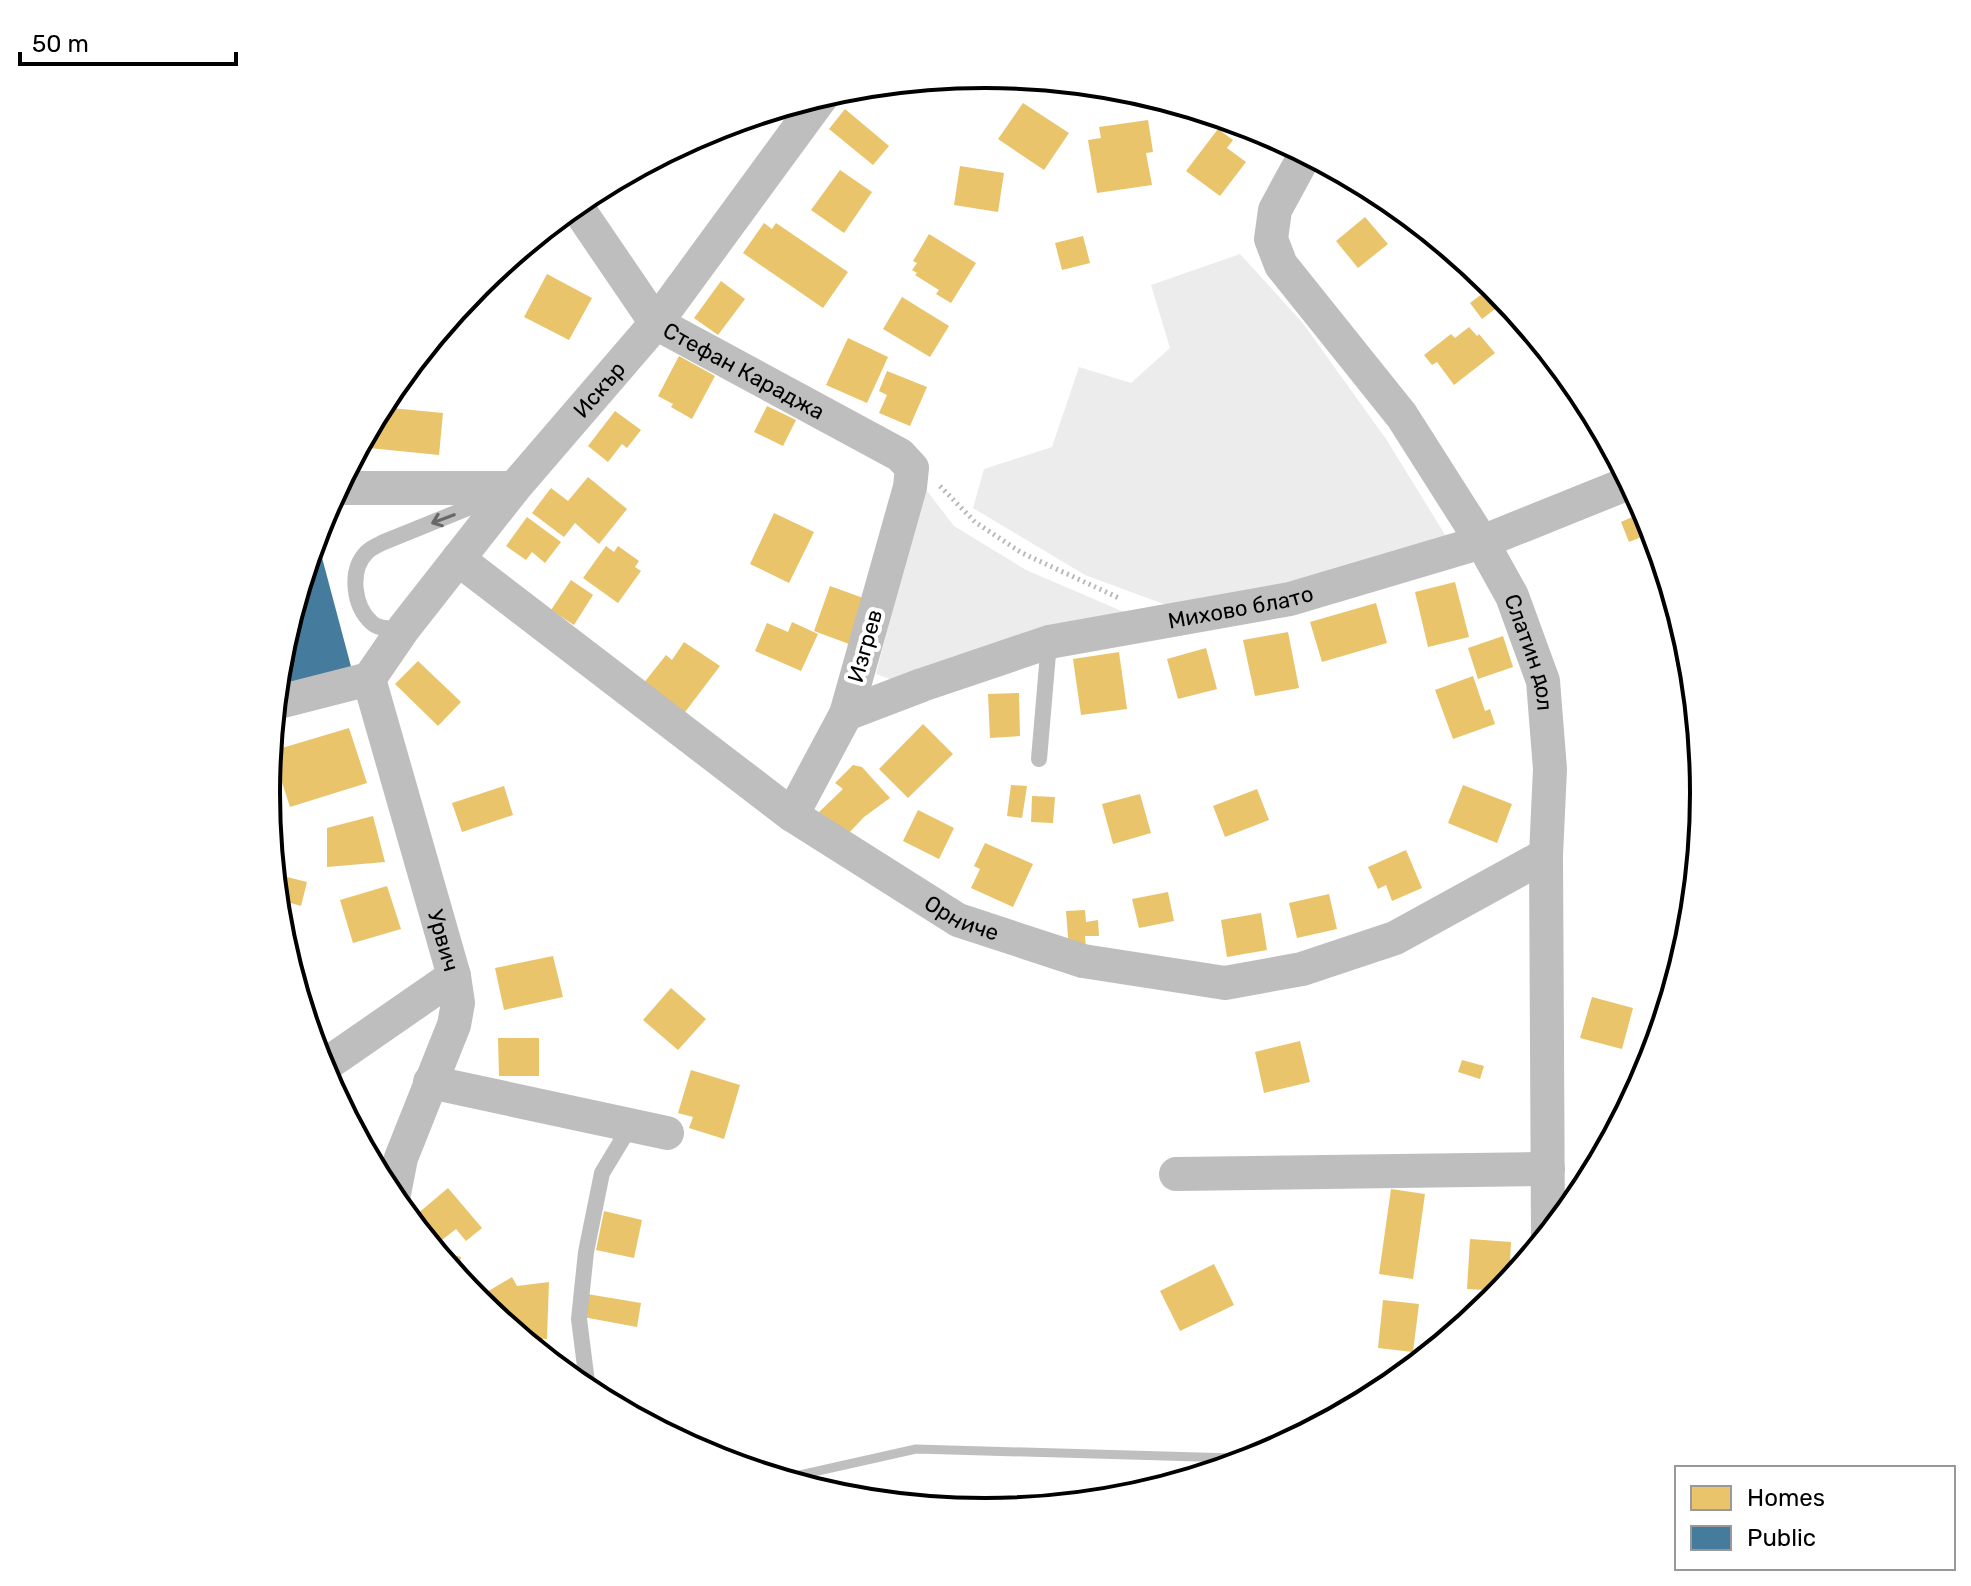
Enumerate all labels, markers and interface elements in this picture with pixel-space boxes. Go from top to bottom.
scale bar [20,16,236,66]
text: 50 m [32,30,89,58]
street label: Стефан Караджа [659,316,829,425]
street label: Искър [567,356,631,423]
one-way arrow [431,513,456,527]
street label: Михово блато [1166,579,1316,634]
street label: Слатин дол [1499,590,1559,712]
street label: Изгрев [842,606,888,686]
street label: Орниче [920,889,1002,946]
street label: Урвич [422,906,465,975]
legend [1675,1466,1955,1570]
text: Homes [1747,1484,1825,1512]
text: Public [1747,1524,1816,1552]

